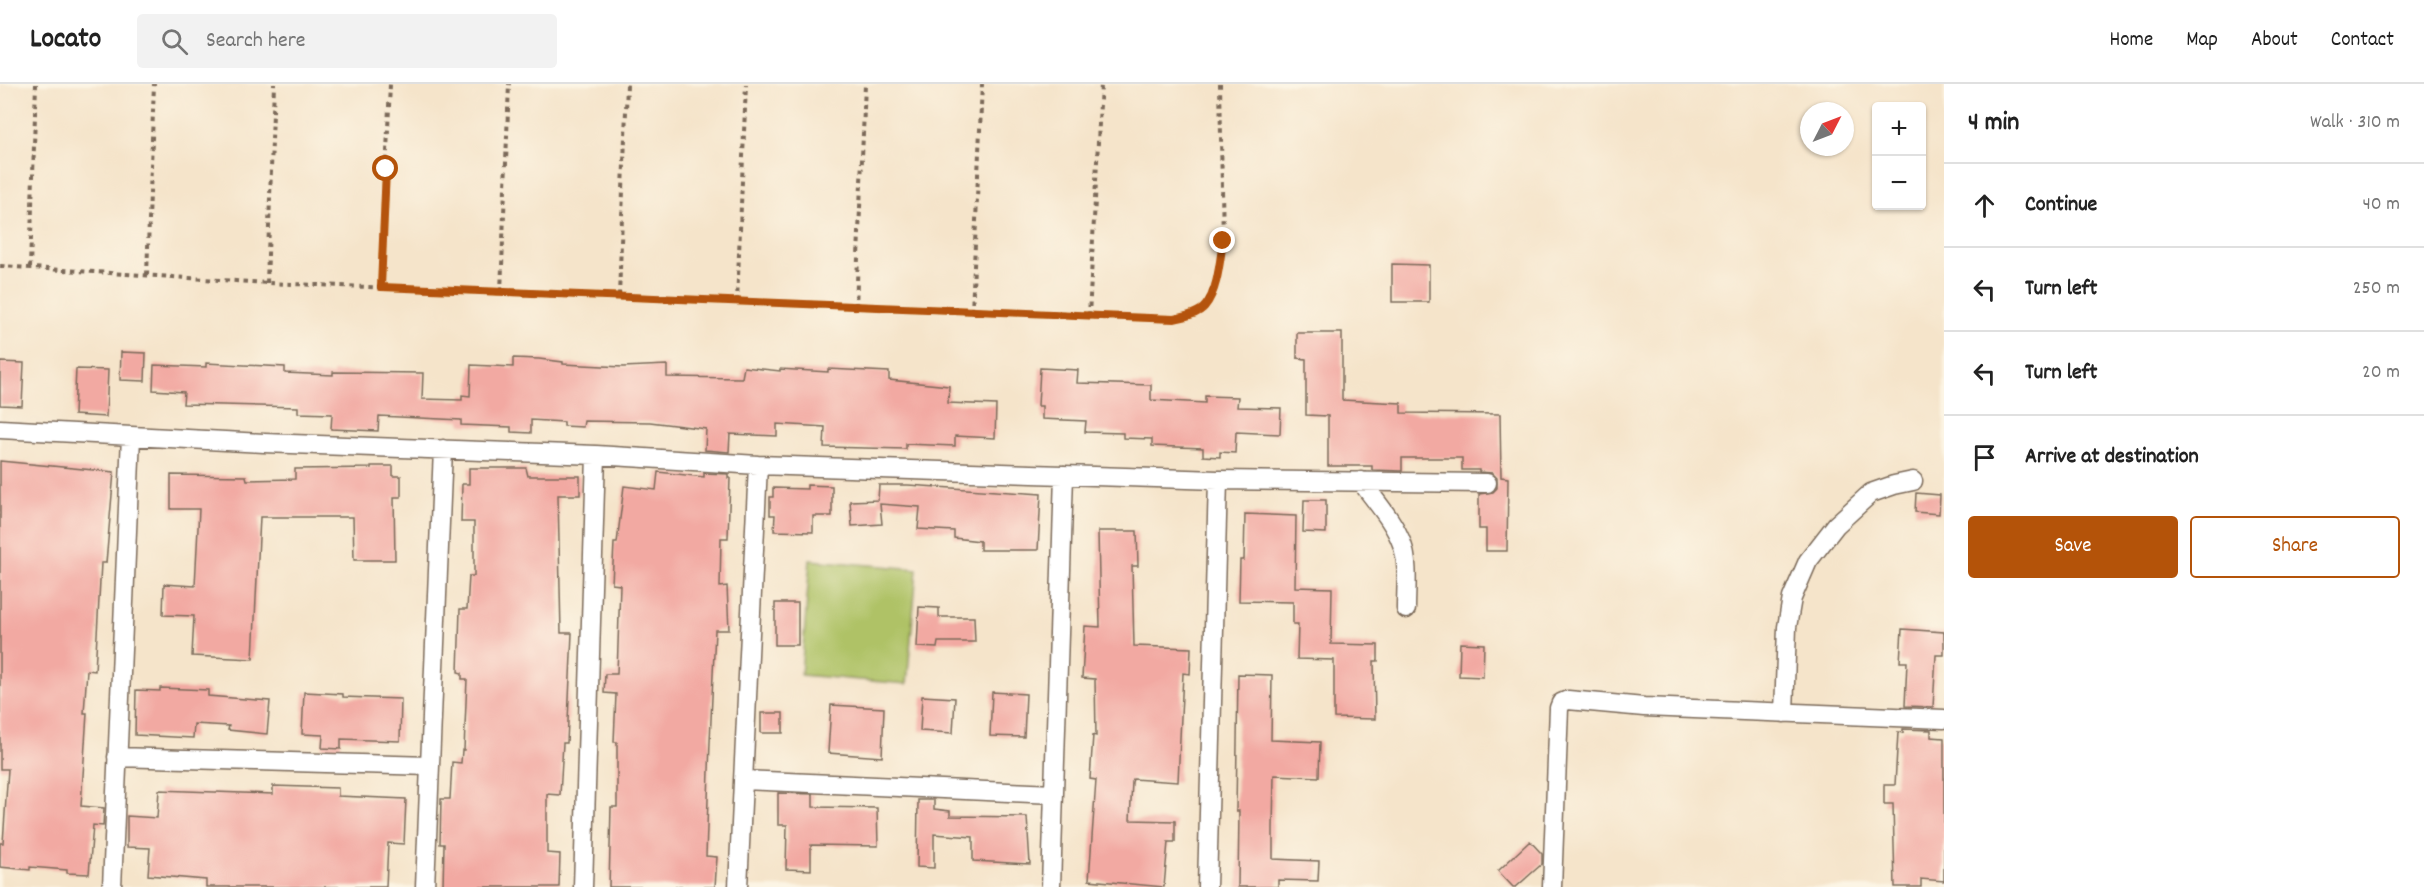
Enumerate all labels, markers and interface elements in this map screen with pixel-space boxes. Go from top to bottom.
search box [137,14,557,68]
text: Locato [30,21,101,61]
icon: search [158,25,191,58]
text: Search here [206,26,306,57]
text: Home [2109,26,2153,56]
text: Map [2186,26,2218,56]
text: About [2251,26,2298,56]
text: Contact [2331,26,2394,56]
north arrow [1800,102,1854,156]
map controls [1872,102,1926,210]
button: + [1872,102,1926,156]
text: 4 min [1968,105,2019,142]
text: Walk · 310 m [2310,109,2400,137]
route start [372,155,398,181]
button: − [1872,156,1926,210]
icon: ahead [1968,189,2001,222]
text: Continue [2025,190,2097,221]
text: 40 m [2362,191,2400,219]
route end [1209,227,1235,253]
icon: left [1968,273,2001,306]
text: Turn left [2025,274,2097,305]
text: 250 m [2353,275,2400,303]
icon: left [1968,357,2001,390]
text: Turn left [2025,358,2097,389]
text: 20 m [2362,359,2400,387]
icon: arrive [1968,441,2001,474]
text: Arrive at destination [2025,442,2199,473]
button: Save [1968,516,2178,578]
button: Share [2190,516,2400,578]

